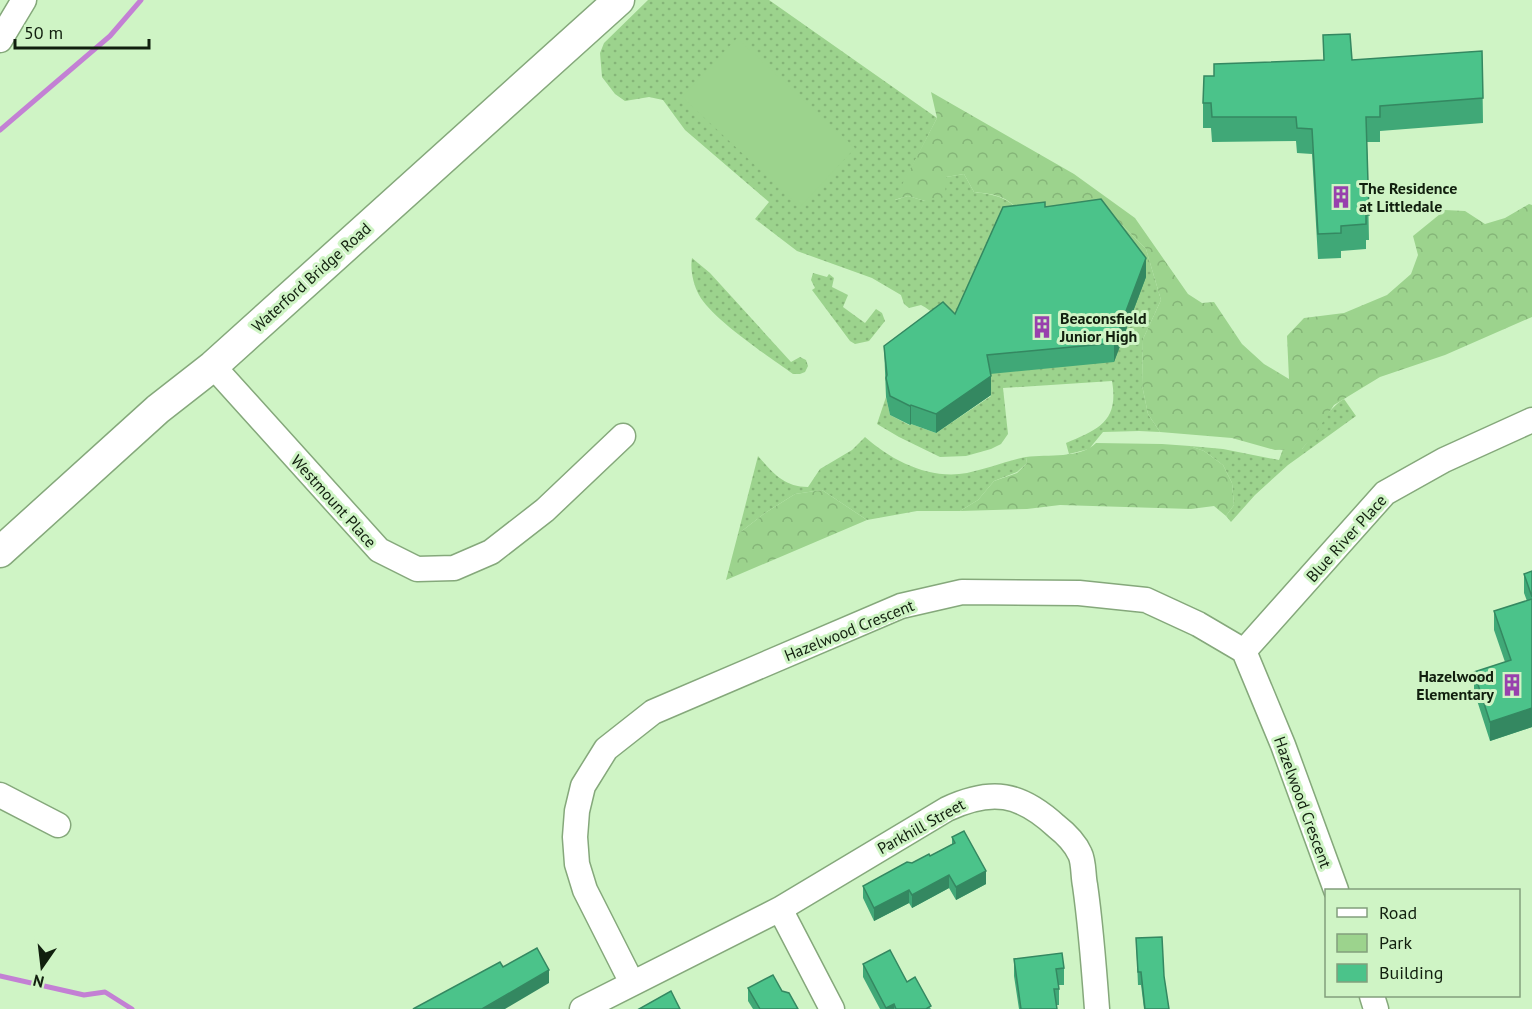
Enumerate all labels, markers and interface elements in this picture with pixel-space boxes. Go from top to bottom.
scale bar [15,12,148,50]
text: 50 m [24,21,63,44]
place label: The Residence at Littledale [1359,178,1457,216]
building icon: The Residence at Littledale [1328,184,1354,210]
street label: Waterford Bridge Road [247,218,375,336]
place label: Beaconsfield Junior High [1059,308,1147,346]
building icon: Beaconsfield Junior High [1029,314,1055,340]
street label: Westmount Place [287,450,381,552]
street label: Blue River Place [1302,490,1390,586]
street label: Hazelwood Crescent [781,595,917,665]
place label: Hazelwood Elementary [1416,666,1494,704]
building icon: Hazelwood Elementary [1499,672,1525,698]
street label: Hazelwood Crescent [1270,734,1336,871]
street label: Parkhill Street [874,793,969,858]
legend [1325,889,1520,997]
text: Road [1379,901,1417,924]
text: Park [1379,931,1412,954]
north arrow [12,937,72,997]
text: Building [1379,961,1443,984]
text: N [31,971,46,993]

